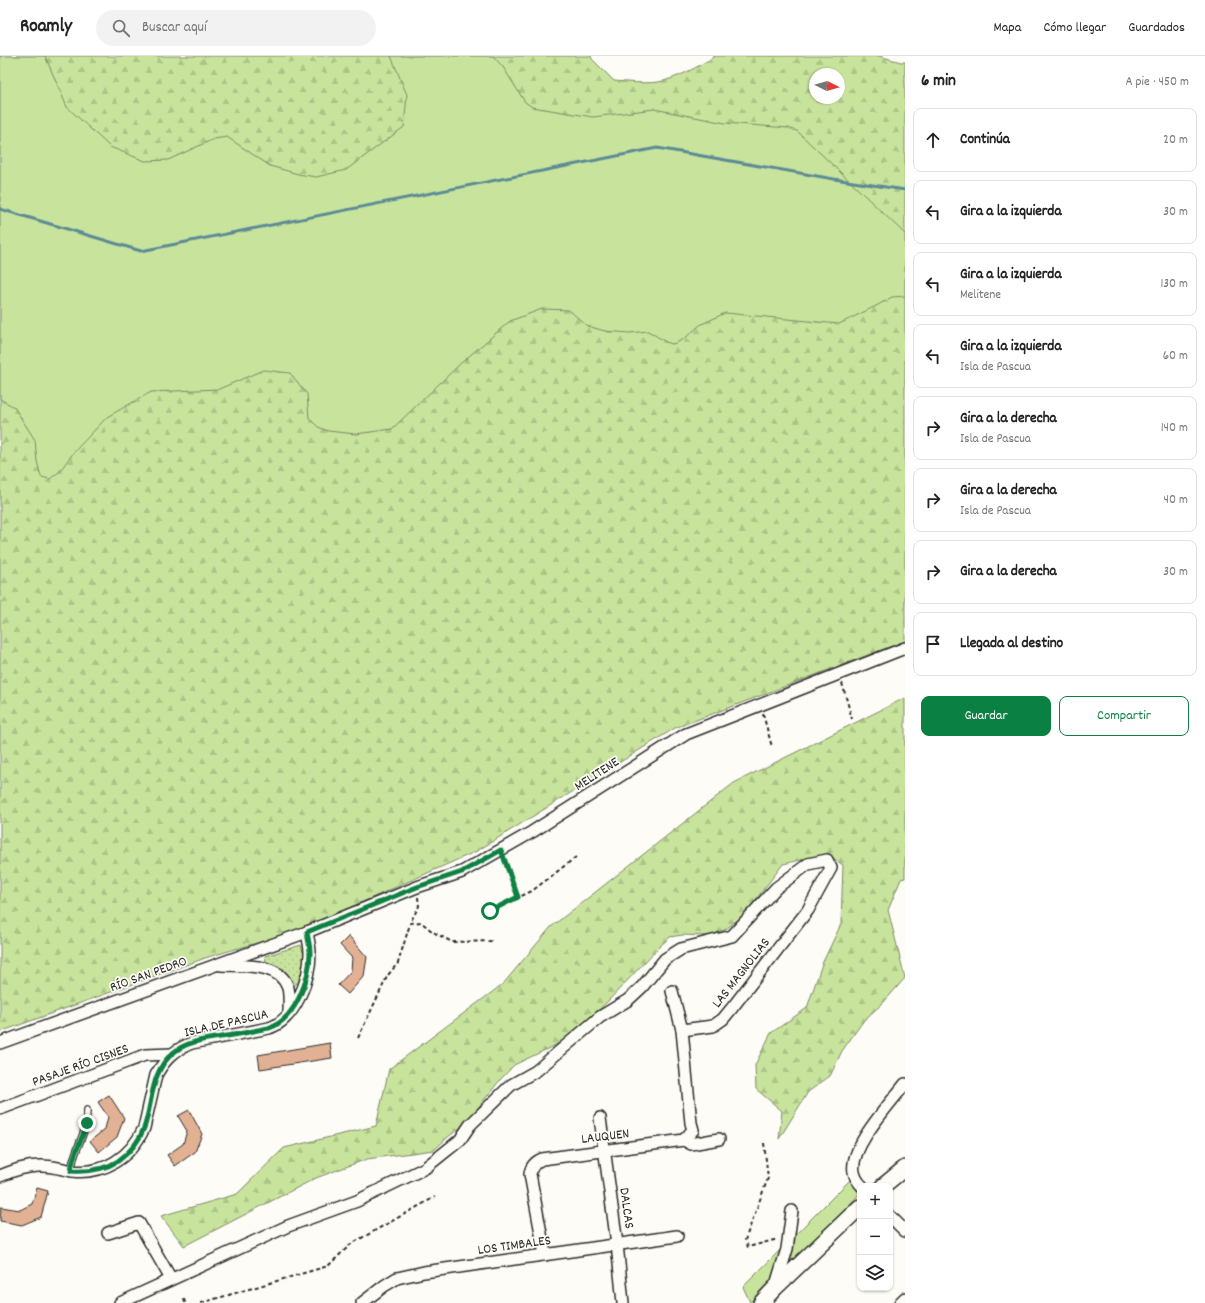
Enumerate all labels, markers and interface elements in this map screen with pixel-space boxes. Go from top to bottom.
search box [96,10,376,46]
text: Roamly [20,14,72,41]
icon: search [110,17,132,39]
text: Buscar aquí [142,17,207,39]
text: Mapa [994,18,1021,38]
text: Cómo llegar [1043,18,1106,38]
text: Guardados [1128,18,1185,38]
north arrow [809,68,845,104]
text: 6 min [921,70,956,94]
text: A pie · 450 m [1125,73,1189,92]
icon: ahead [922,129,944,151]
text: Continúa [960,129,1010,151]
text: 20 m [1163,131,1188,150]
icon: left [922,201,944,223]
text: Gira a la izquierda [960,201,1061,223]
text: 30 m [1163,203,1188,222]
text: Gira a la izquierda [960,264,1061,286]
icon: left [922,273,944,295]
text: 130 m [1160,275,1188,294]
text: Melitene [960,286,1001,305]
text: Gira a la izquierda [960,336,1061,358]
icon: left [922,345,944,367]
text: 60 m [1163,347,1188,366]
text: Isla de Pascua [960,358,1031,377]
text: Gira a la derecha [960,408,1057,430]
icon: right [922,417,944,439]
text: 140 m [1161,419,1188,438]
text: Isla de Pascua [960,430,1031,449]
text: Gira a la derecha [960,480,1057,502]
icon: right [922,489,944,511]
text: 40 m [1164,491,1188,510]
text: Isla de Pascua [960,502,1031,521]
icon: right [922,561,944,583]
text: Gira a la derecha [960,561,1057,583]
text: 30 m [1163,563,1188,582]
icon: arrive [922,633,944,655]
text: Llegada al destino [960,633,1063,655]
button: Guardar [921,696,1051,736]
button: Compartir [1059,696,1189,736]
street label: MELITENE [571,752,624,797]
route start [481,902,499,920]
street label: LAS MAGNOLIAS [708,934,775,1013]
street label: RÍO SAN PEDRO [107,952,190,998]
street label: ISLA DE PASCUA [183,1005,271,1043]
street label: PASAJE RÍO CISNES [30,1039,132,1093]
route end [78,1114,96,1132]
street label: LAUQUEN [580,1124,631,1150]
map controls [857,1183,893,1291]
button: + [857,1183,893,1219]
street label: DALCAS [613,1186,639,1230]
button: − [857,1219,893,1255]
street label: LOS TIMBALES [476,1231,552,1261]
button: layers [857,1255,893,1291]

